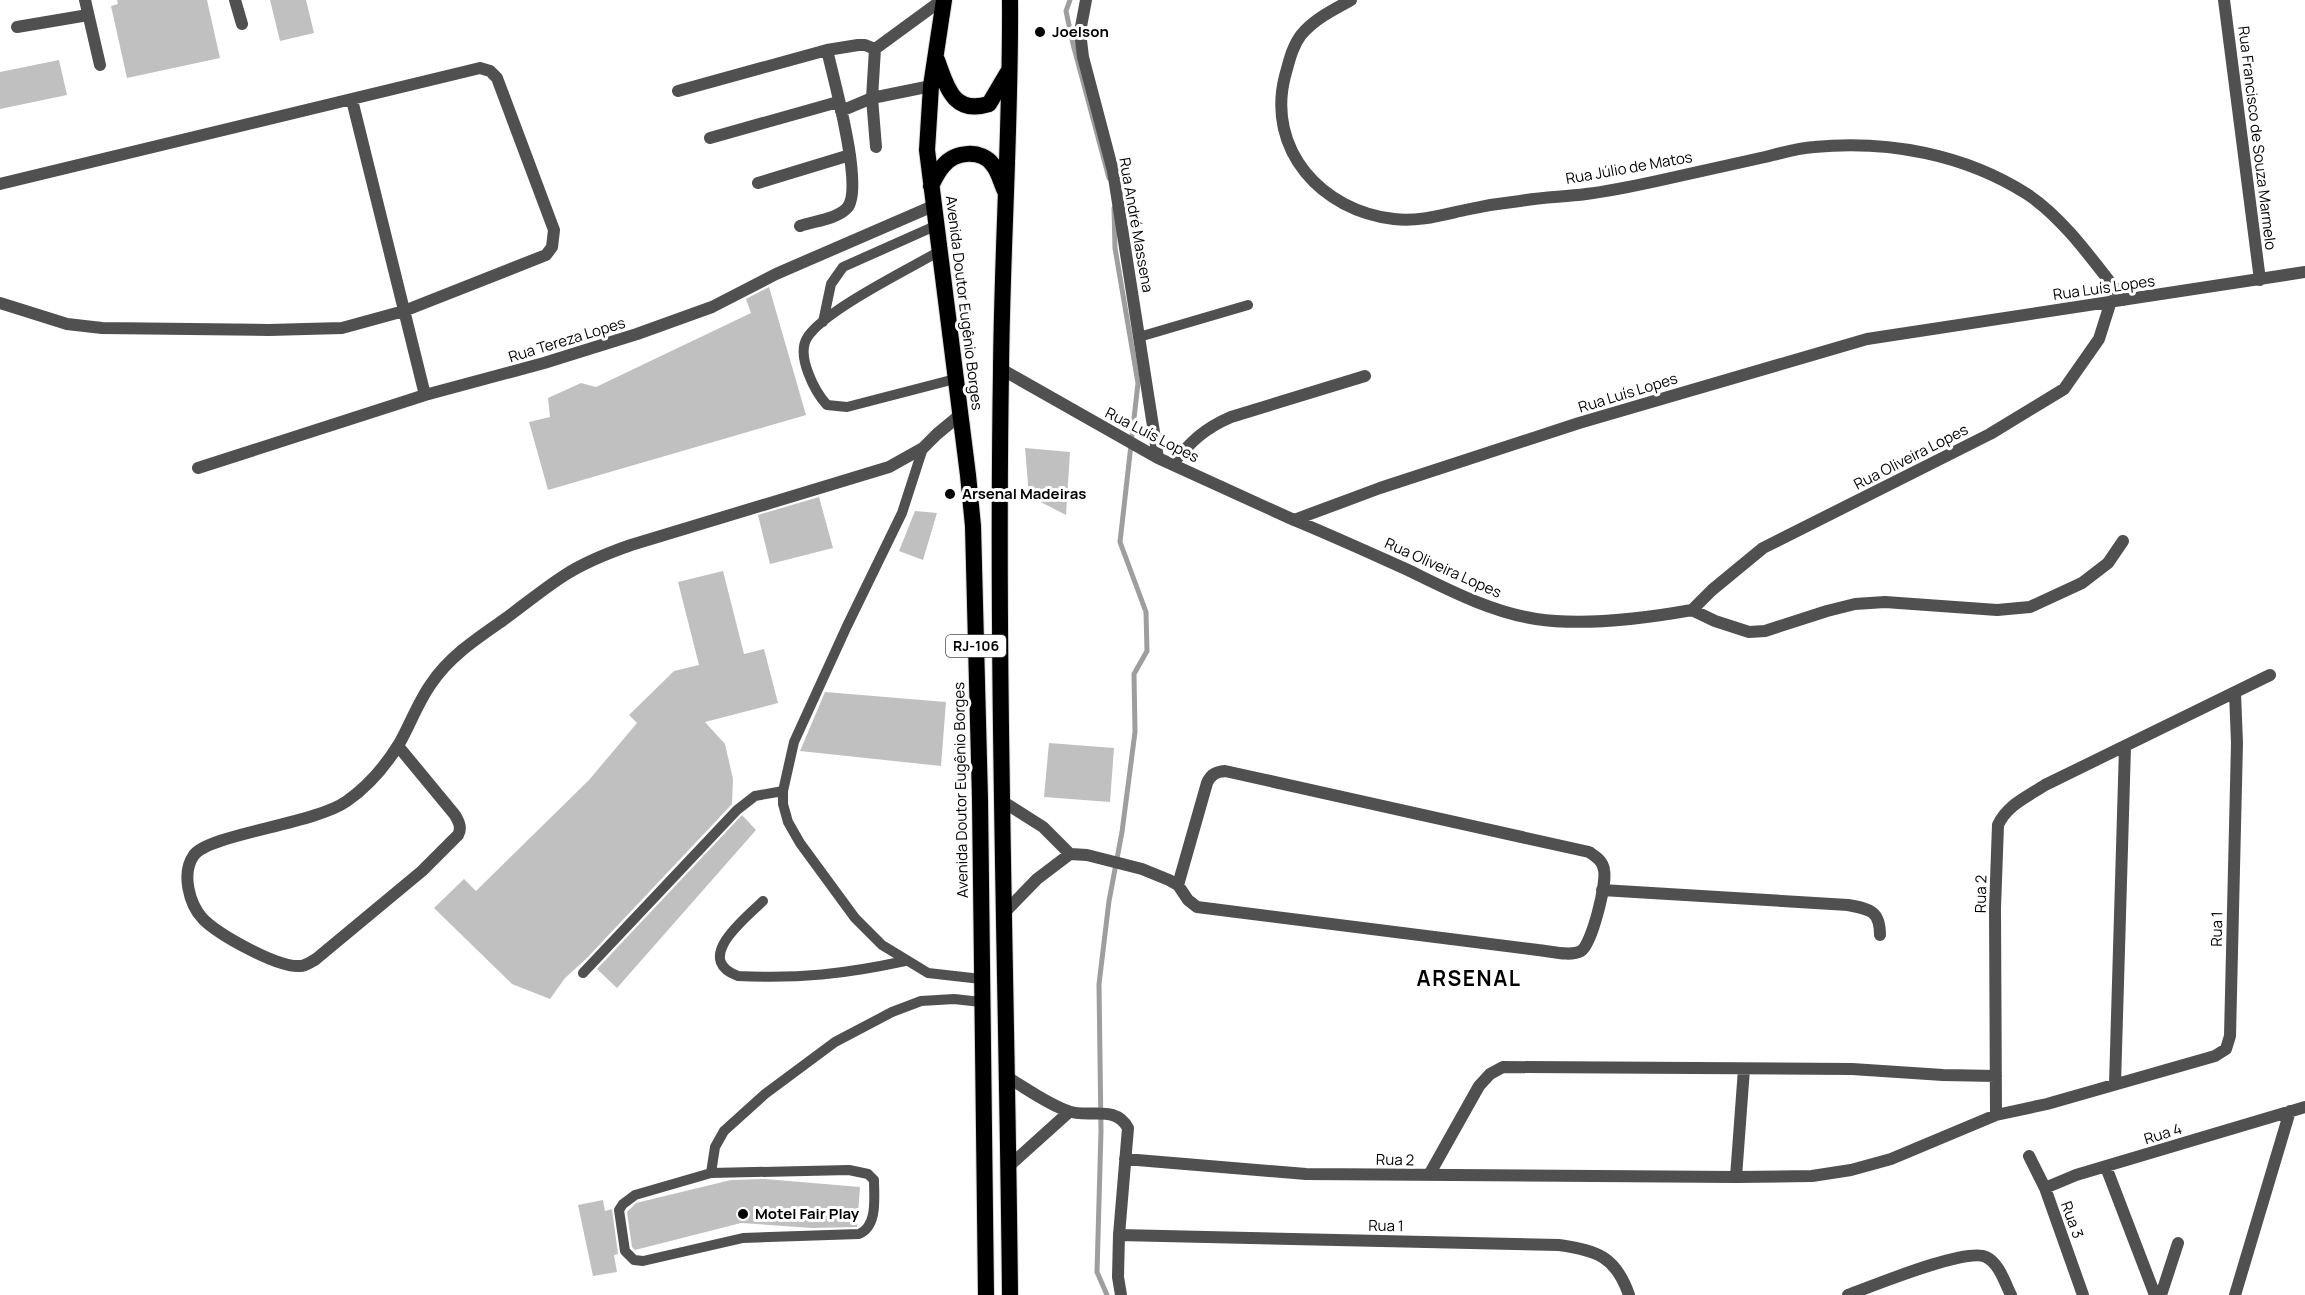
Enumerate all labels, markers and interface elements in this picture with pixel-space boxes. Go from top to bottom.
place label: Joelson [1052,21,1109,42]
marker: Joelson [1033,25,1047,39]
street label: Rua Francisco de Souza Marmelo [2233,25,2282,251]
street label: Rua Júlio de Matos [1564,146,1694,189]
street label: Rua André Massena [1114,156,1159,294]
street label: Avenida Doutor Eugênio Borges [941,194,988,412]
street label: Rua Luís Lopes [2052,270,2156,305]
street label: Rua Tereza Lopes [506,312,628,367]
street label: Rua Luís Lopes [1576,367,1680,418]
street label: Rua Luís Lopes [1102,402,1203,467]
street label: Rua Oliveira Lopes [1850,419,1972,494]
place label: Arsenal Madeiras [962,483,1086,504]
marker: Arsenal Madeiras [943,487,957,501]
street label: Rua Oliveira Lopes [1382,532,1505,603]
road number: RJ-106 [946,635,1006,657]
street label: Avenida Doutor Eugênio Borges [948,682,973,898]
street label: Rua 2 [1970,875,1991,913]
street label: Rua 1 [2206,911,2227,947]
district label: ARSENAL [1417,964,1521,992]
street label: Rua 4 [2141,1118,2185,1149]
street label: Rua 2 [1376,1149,1414,1170]
street label: Rua 3 [2056,1198,2089,1241]
place label: Motel Fair Play [755,1203,860,1224]
marker: Motel Fair Play [736,1207,750,1221]
street label: Rua 1 [1368,1215,1404,1236]

